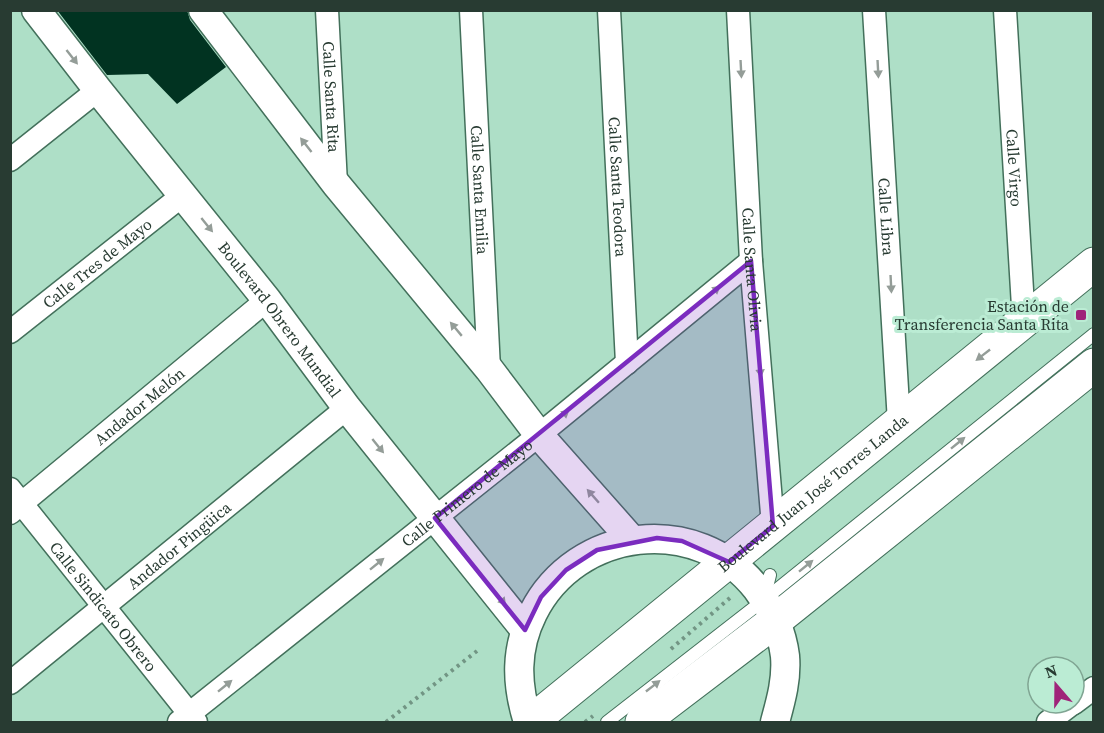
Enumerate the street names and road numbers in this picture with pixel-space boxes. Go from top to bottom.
street label: Calle Santa Rita [318,41,345,154]
street label: Calle Santa Teodora [603,116,633,258]
street label: Calle Santa Emilia [466,125,494,256]
street label: Calle Virgo [1001,128,1028,207]
street label: Calle Libra [873,177,900,257]
street label: Calle Santa Olivia [737,207,768,333]
street label: Calle Tres de Mayo [38,213,156,313]
street label: Boulevard Obrero Mundial [213,237,347,402]
street label: Andador Melón [90,362,189,450]
street label: Boulevard Juan José Torres Landa [713,408,913,577]
street label: Calle Primero de Mayo [397,433,537,552]
street label: Andador Pingüica [122,496,236,594]
street label: Calle Sindicato Obrero [45,537,162,676]

